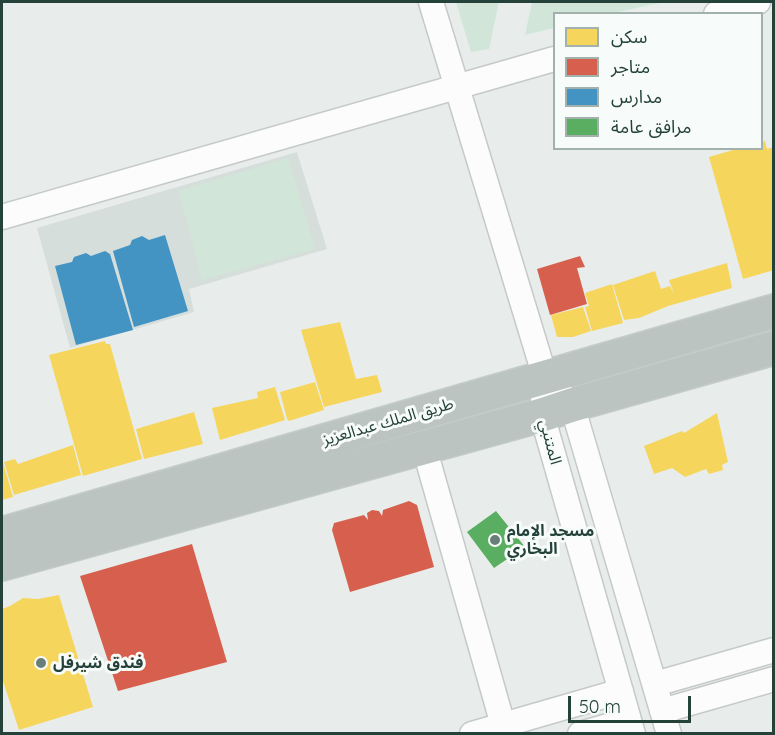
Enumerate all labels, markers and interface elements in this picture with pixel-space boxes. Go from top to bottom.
legend [553,12,763,150]
text: سكن [611,25,647,48]
text: متاجر [611,55,650,78]
text: مدارس [611,85,662,108]
text: مرافق عامة [611,115,691,138]
street label: طريق الملك عبدالعزيز [320,394,456,450]
street label: المتنبي [535,417,565,467]
place label: مسجد الإمام البخاري [507,521,594,559]
marker: مسجد الإمام البخاري [488,533,502,547]
place label: فندق شيرفل [53,653,143,673]
marker: فندق شيرفل [34,656,48,670]
scale bar [571,684,694,722]
text: 50 m [579,695,621,718]

